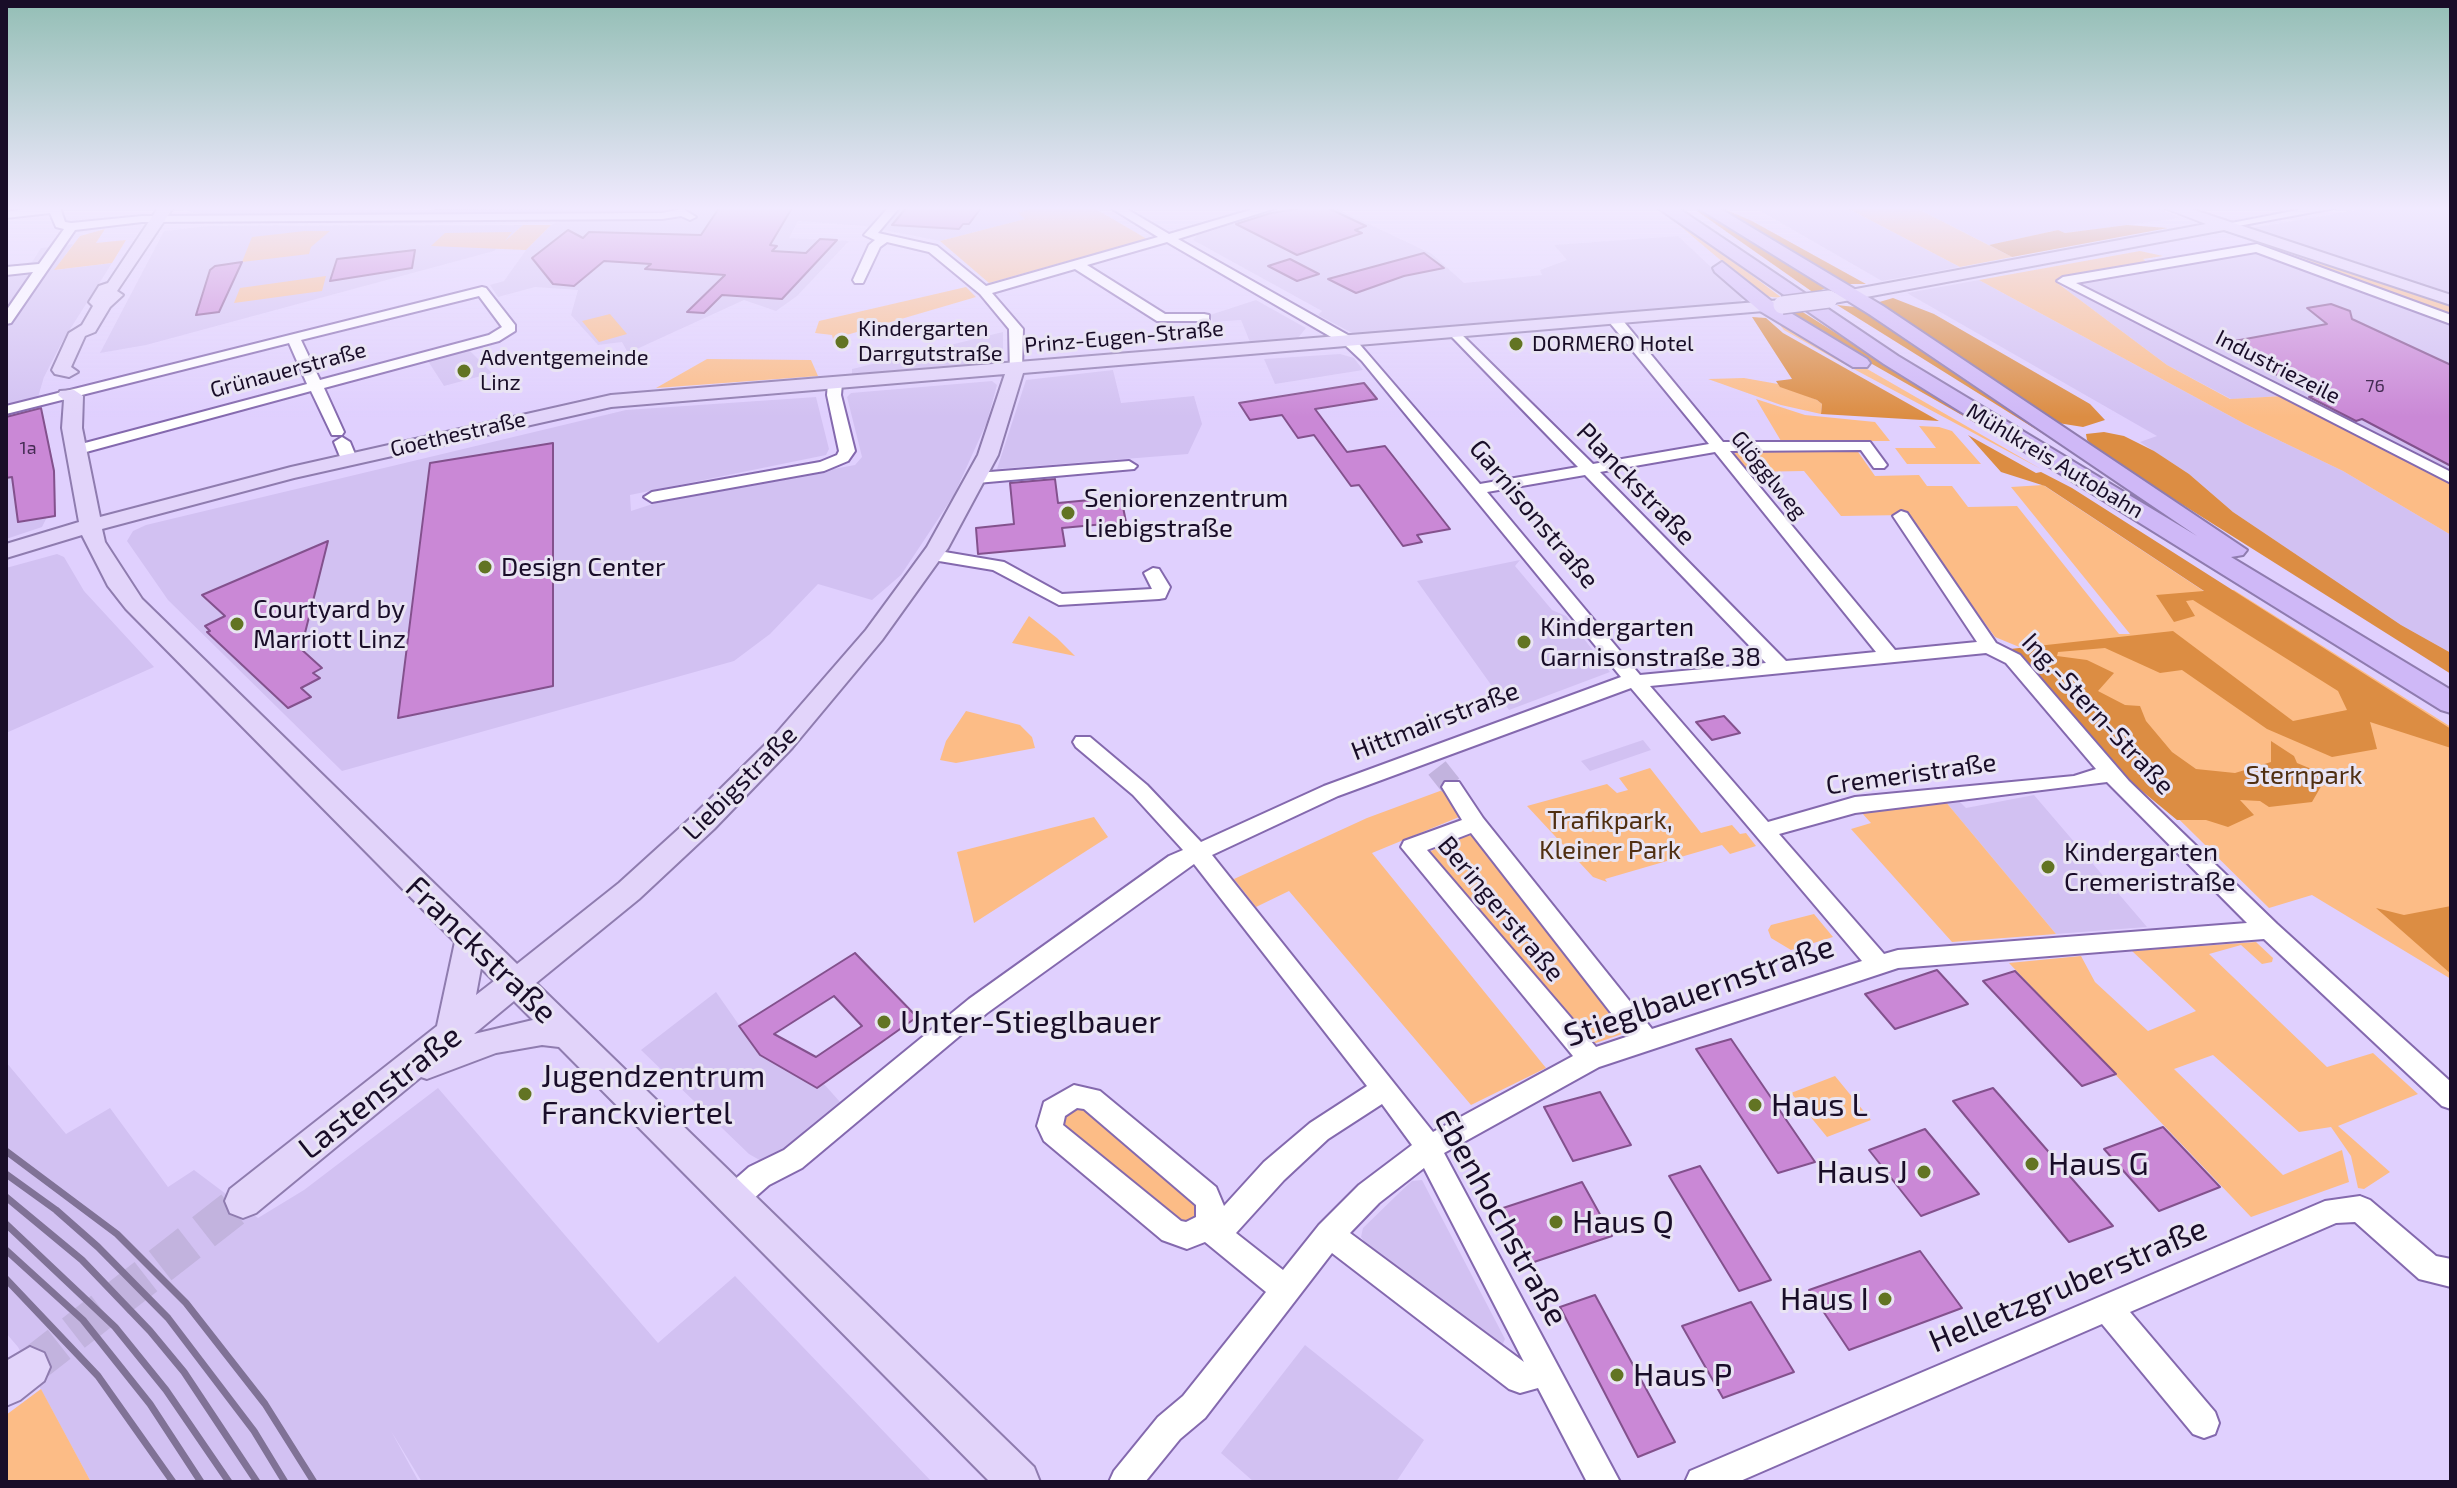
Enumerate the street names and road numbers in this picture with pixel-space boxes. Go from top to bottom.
street label: Prinz-Eugen-Straße [1023,315,1225,359]
street label: Industriezeile [2211,324,2345,410]
street label: Grünauerstraße [207,337,369,403]
street label: Mühlkreis Autobahn [1962,398,2148,524]
street label: Goethestraße [388,406,528,462]
street label: Planckstraße [1570,416,1702,552]
street label: Glögglweg [1725,426,1813,524]
street label: Garnisonstraße [1463,433,1605,595]
street label: Ing.-Stern-Straße [2015,627,2181,801]
street label: Hittmairstraße [1347,675,1523,767]
street label: Liebigstraße [676,719,804,847]
street label: Cremeristraße [1824,747,1998,801]
street label: Beringerstraße [1431,830,1571,988]
street label: Franckstraße [397,868,565,1032]
street label: Stieglbauernstraße [1559,927,1839,1055]
street label: Lastenstraße [291,1017,469,1167]
street label: Ebenhochstraße [1426,1103,1576,1333]
street label: Helletzgruberstraße [1923,1209,2213,1361]

